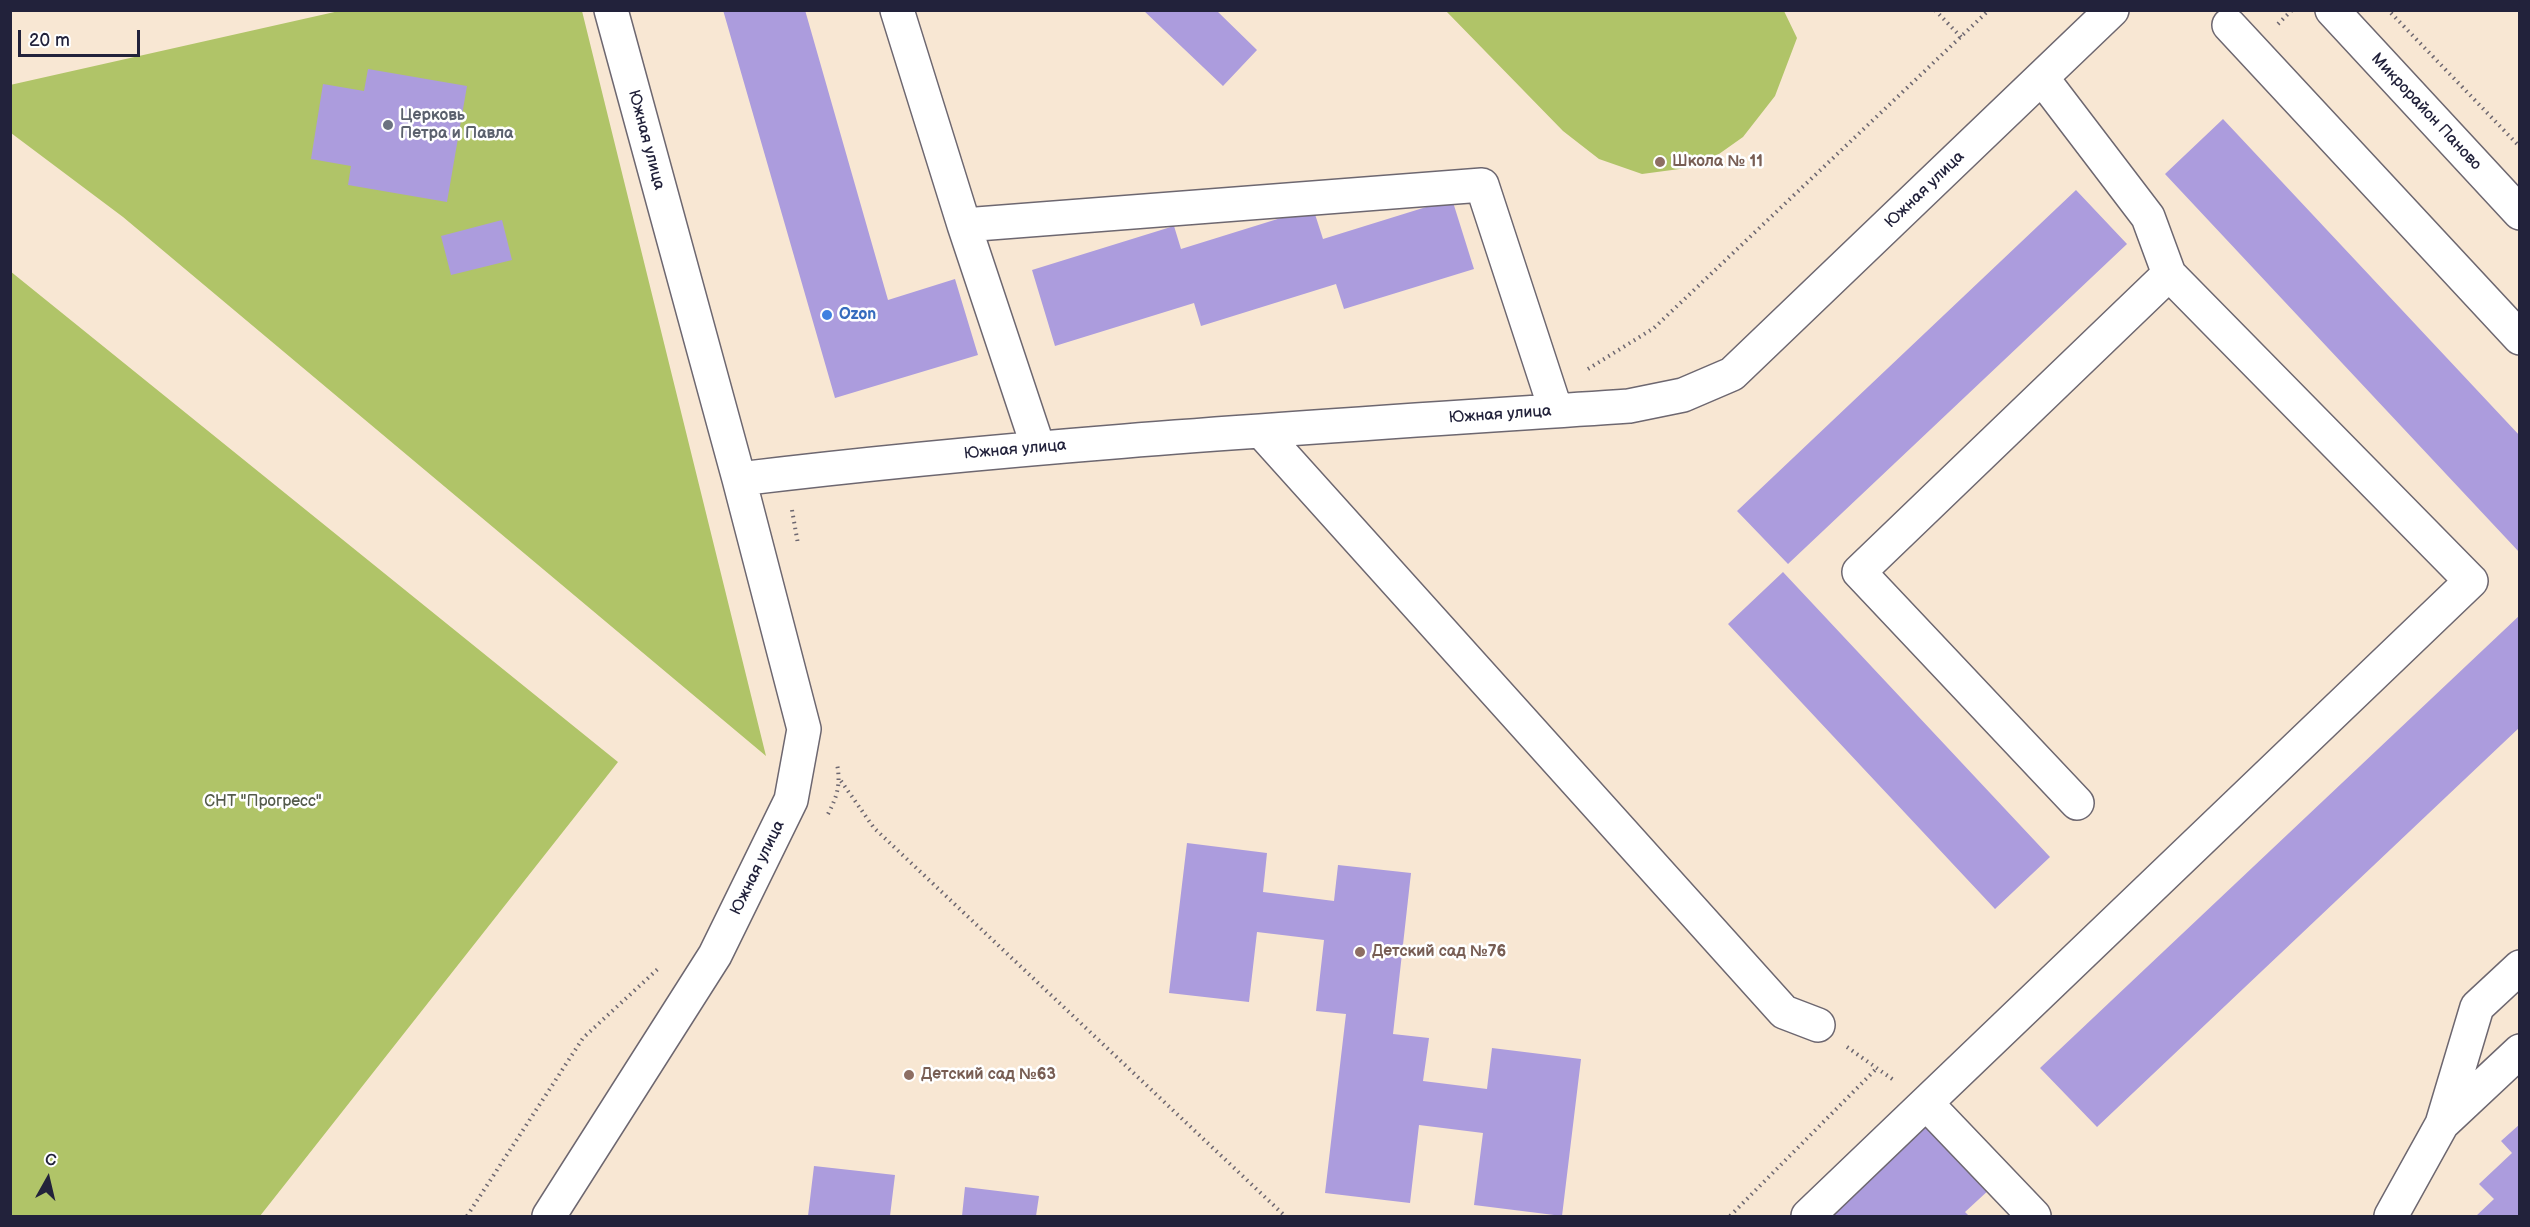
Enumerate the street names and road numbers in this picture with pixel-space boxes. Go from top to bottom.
street label: Микрорайон Паново [2367,49,2485,175]
street label: Южная улица [623,88,669,192]
street label: Южная улица [1881,147,1969,233]
street label: Южная улица [1448,402,1552,428]
street label: Южная улица [963,436,1067,464]
street label: Южная улица [727,818,789,918]

